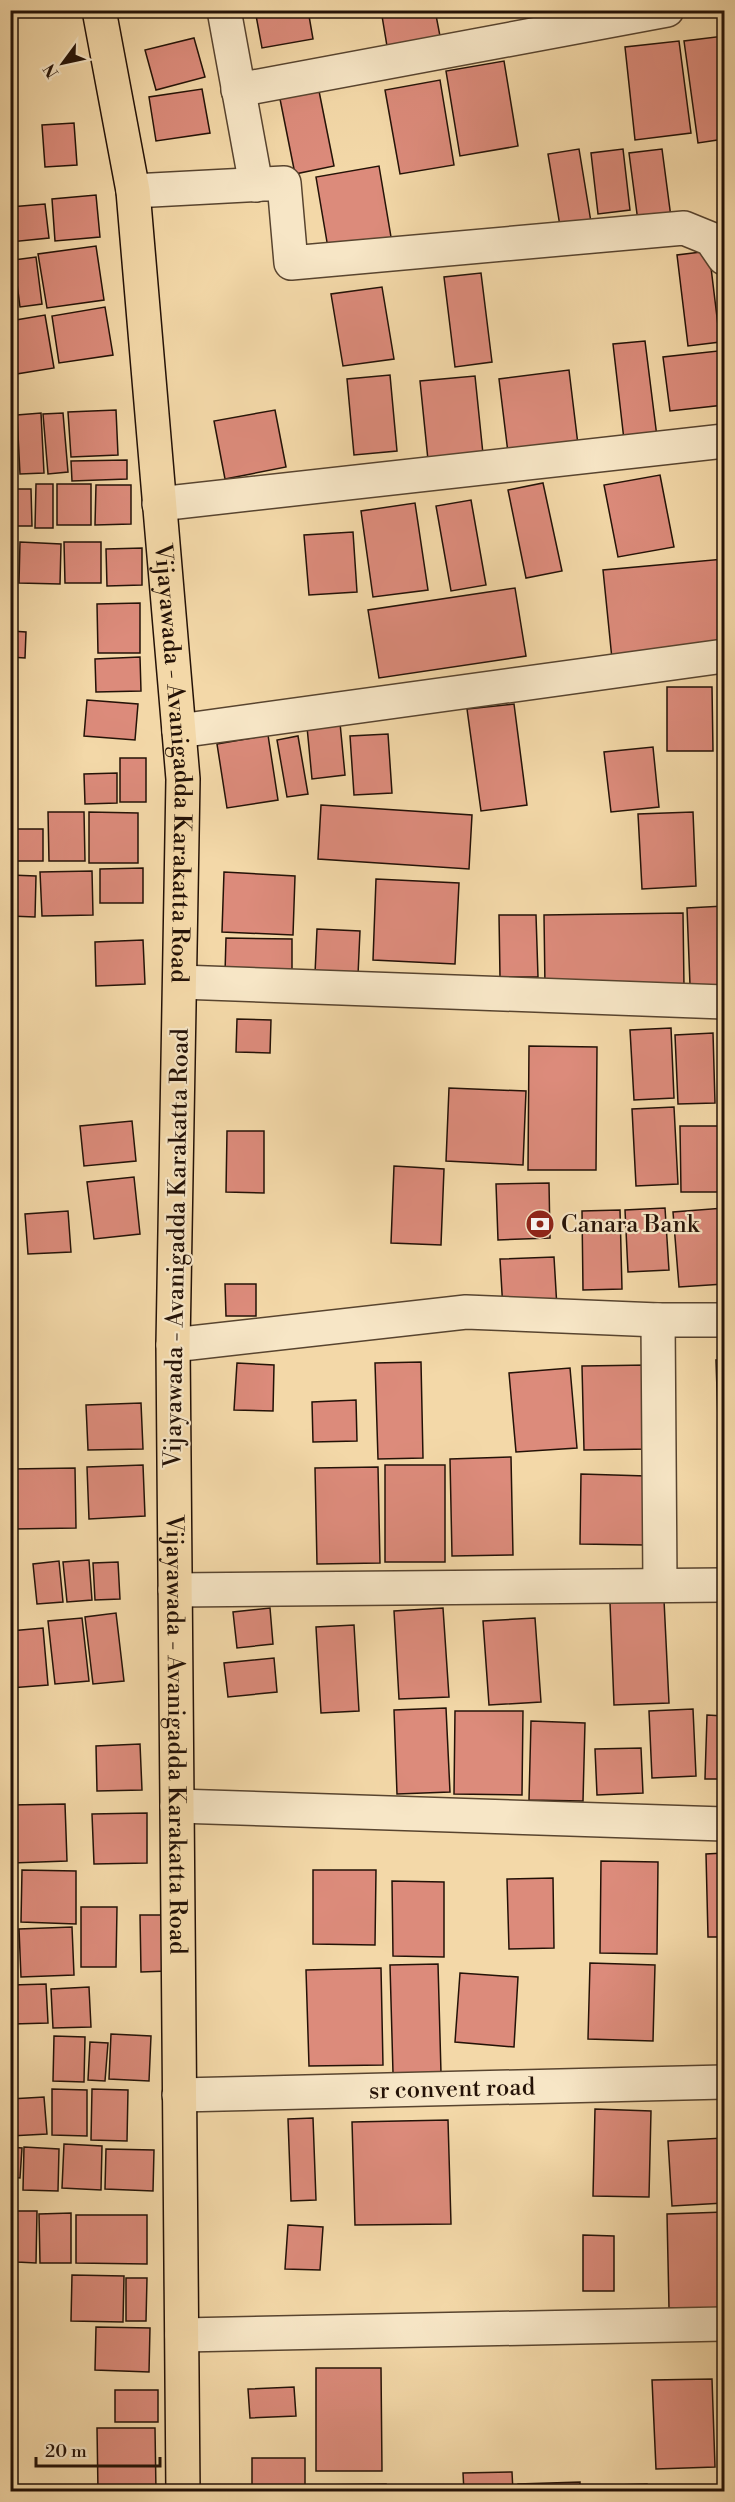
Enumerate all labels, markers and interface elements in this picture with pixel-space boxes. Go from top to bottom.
north arrow [33,33,93,93]
text: N [39,60,63,81]
street label: Vijayawada - Avanigadda Karakatta Road [147,541,197,983]
street label: Vijayawada - Avanigadda Karakatta Road [158,1028,196,1469]
bank icon: Canara Bank [524,1208,556,1240]
place label: Canara Bank [561,1210,701,1240]
street label: Vijayawada - Avanigadda Karakatta Road [158,1513,192,1955]
street label: sr convent road [368,2073,536,2106]
scale bar [36,2430,160,2468]
text: 20 m [45,2440,87,2463]

